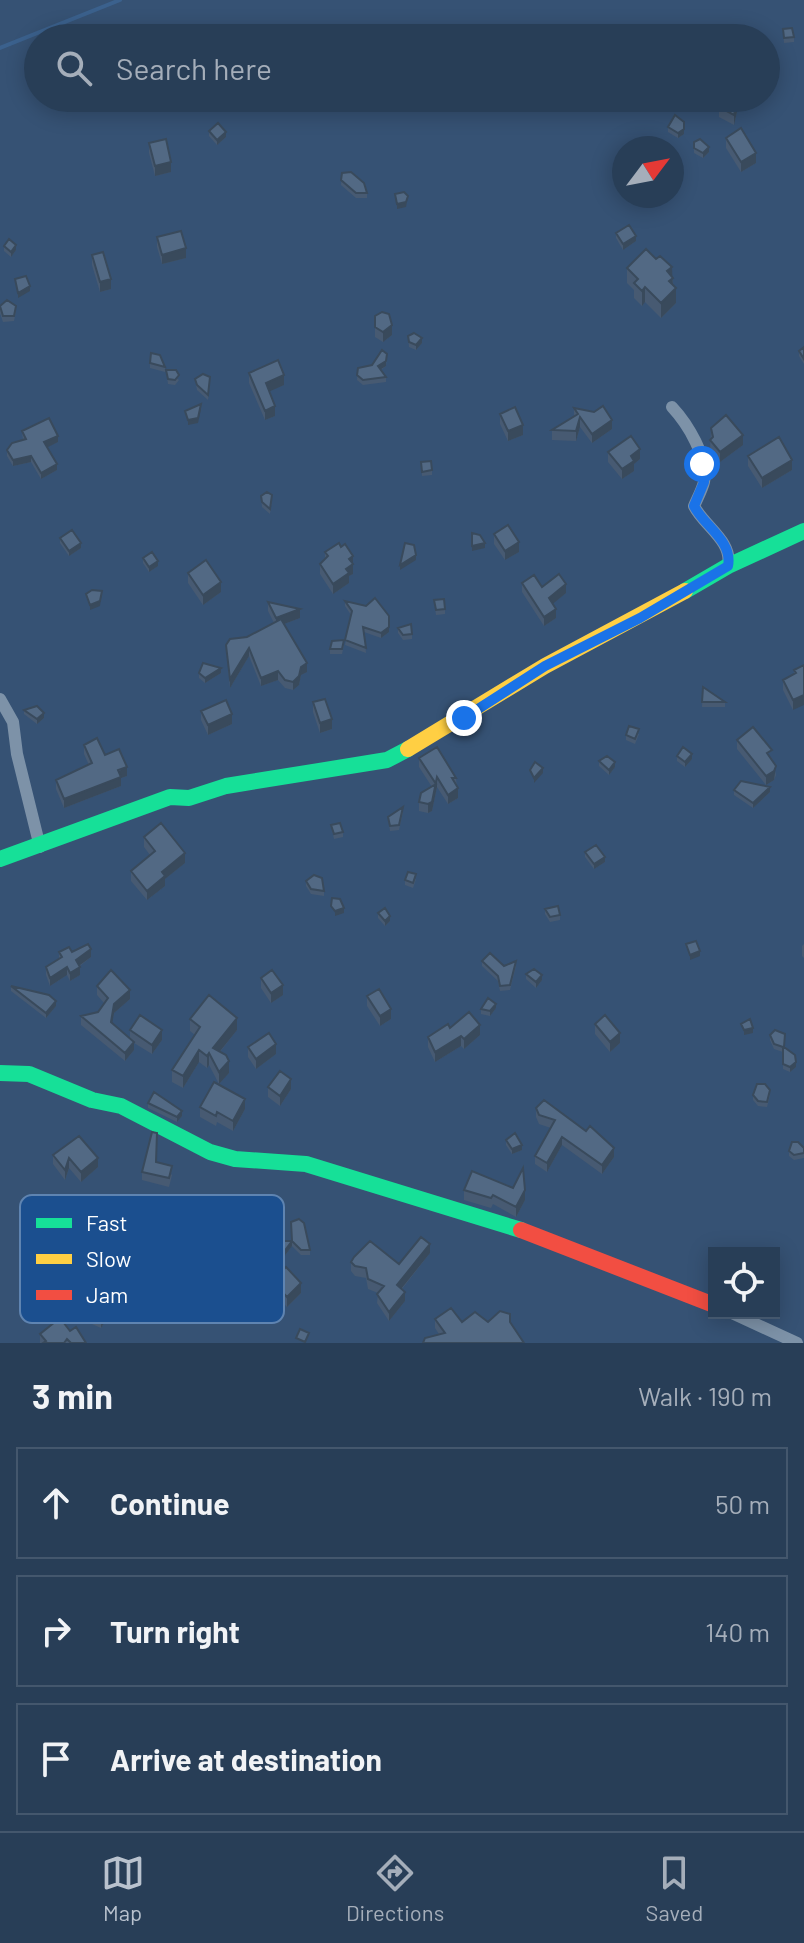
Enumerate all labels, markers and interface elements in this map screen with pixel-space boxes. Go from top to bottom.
search box [24,24,780,112]
icon: search [52,46,96,90]
text: Search here [116,50,272,86]
north arrow [612,136,684,208]
route start [684,446,720,482]
route end [446,700,482,736]
legend [20,1195,284,1323]
text: Fast [86,1209,128,1235]
text: Slow [86,1245,131,1271]
map controls [708,1247,780,1319]
button: locate [708,1247,780,1319]
text: Jam [86,1281,128,1307]
text: 3 min [32,1375,113,1416]
text: Walk · 190 m [638,1380,772,1411]
icon: ahead [34,1481,78,1525]
text: Continue [110,1485,230,1521]
text: 50 m [715,1488,770,1519]
icon: right [34,1609,78,1653]
text: Turn right [110,1613,240,1649]
text: 140 m [705,1616,770,1647]
icon: arrive [34,1737,78,1781]
text: Arrive at destination [110,1741,382,1777]
tab: Map [101,1851,145,1925]
tab: Directions [346,1851,444,1925]
tab: Saved [646,1851,703,1925]

